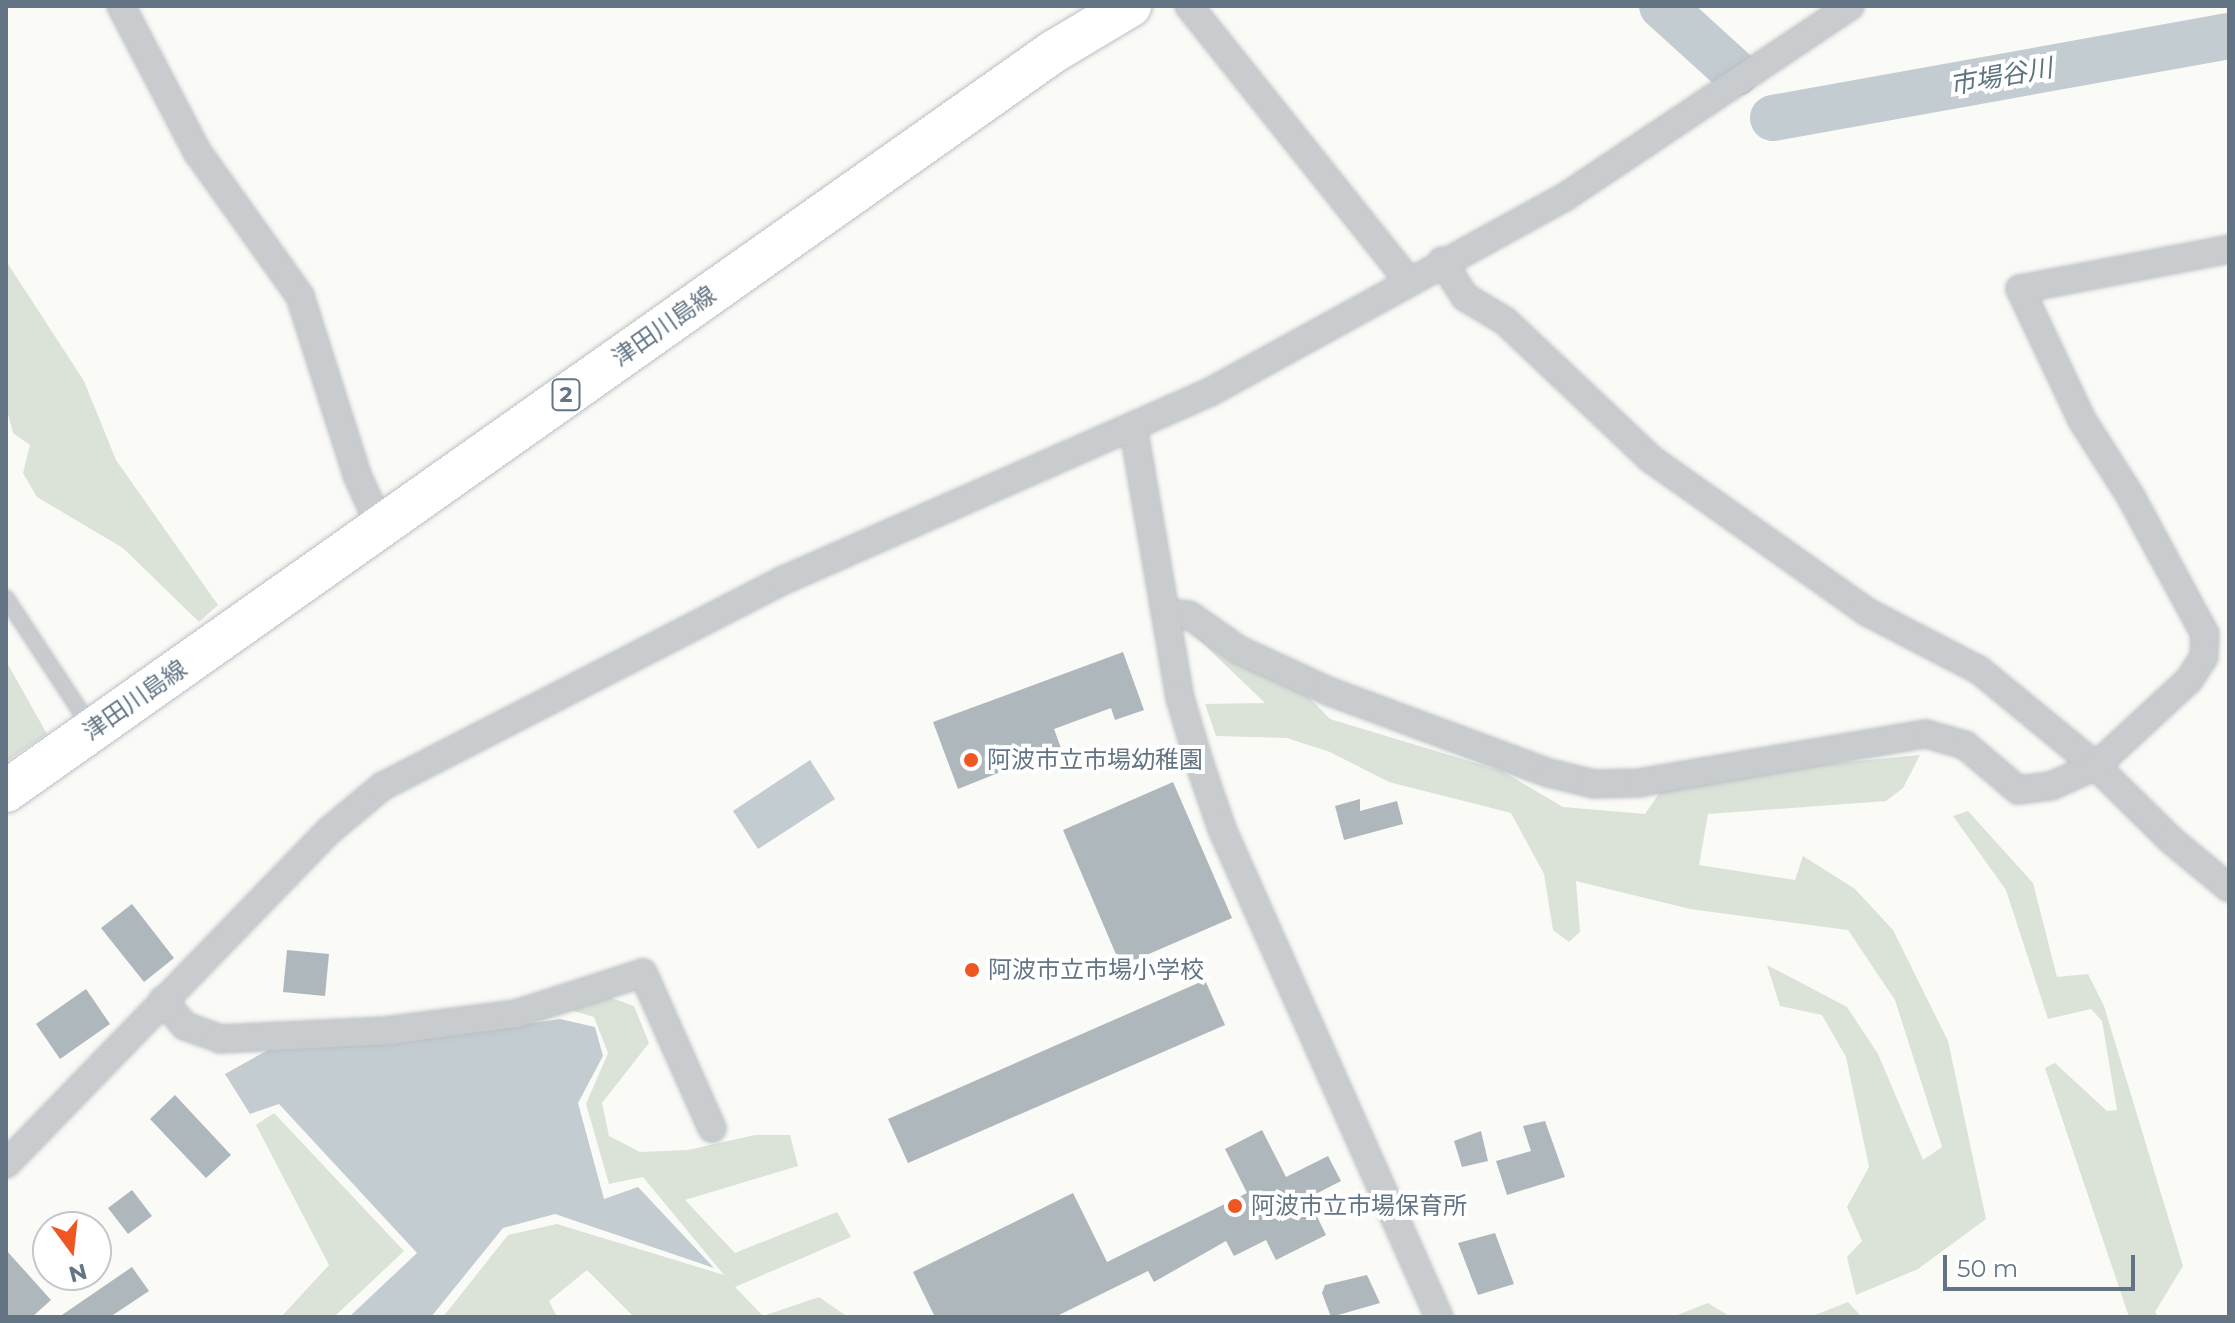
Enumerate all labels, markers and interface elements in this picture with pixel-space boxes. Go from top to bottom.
water label: 市場谷川 [1947,53,2055,101]
street label: 津田川島線 [607,280,721,372]
road number: 2 [550,377,582,413]
street label: 津田川島線 [78,654,192,746]
place label: 阿波市立市場幼稚園 [987,746,1203,774]
marker: 阿波市立市場幼稚園 [962,751,980,769]
place label: 阿波市立市場小学校 [988,956,1204,984]
marker: 阿波市立市場小学校 [963,961,981,979]
place label: 阿波市立市場保育所 [1251,1192,1467,1220]
marker: 阿波市立市場保育所 [1226,1197,1244,1215]
north arrow [32,1211,112,1291]
scale bar [1947,1239,2139,1289]
text: 50 m [1957,1254,2018,1283]
text: N [66,1257,90,1288]

